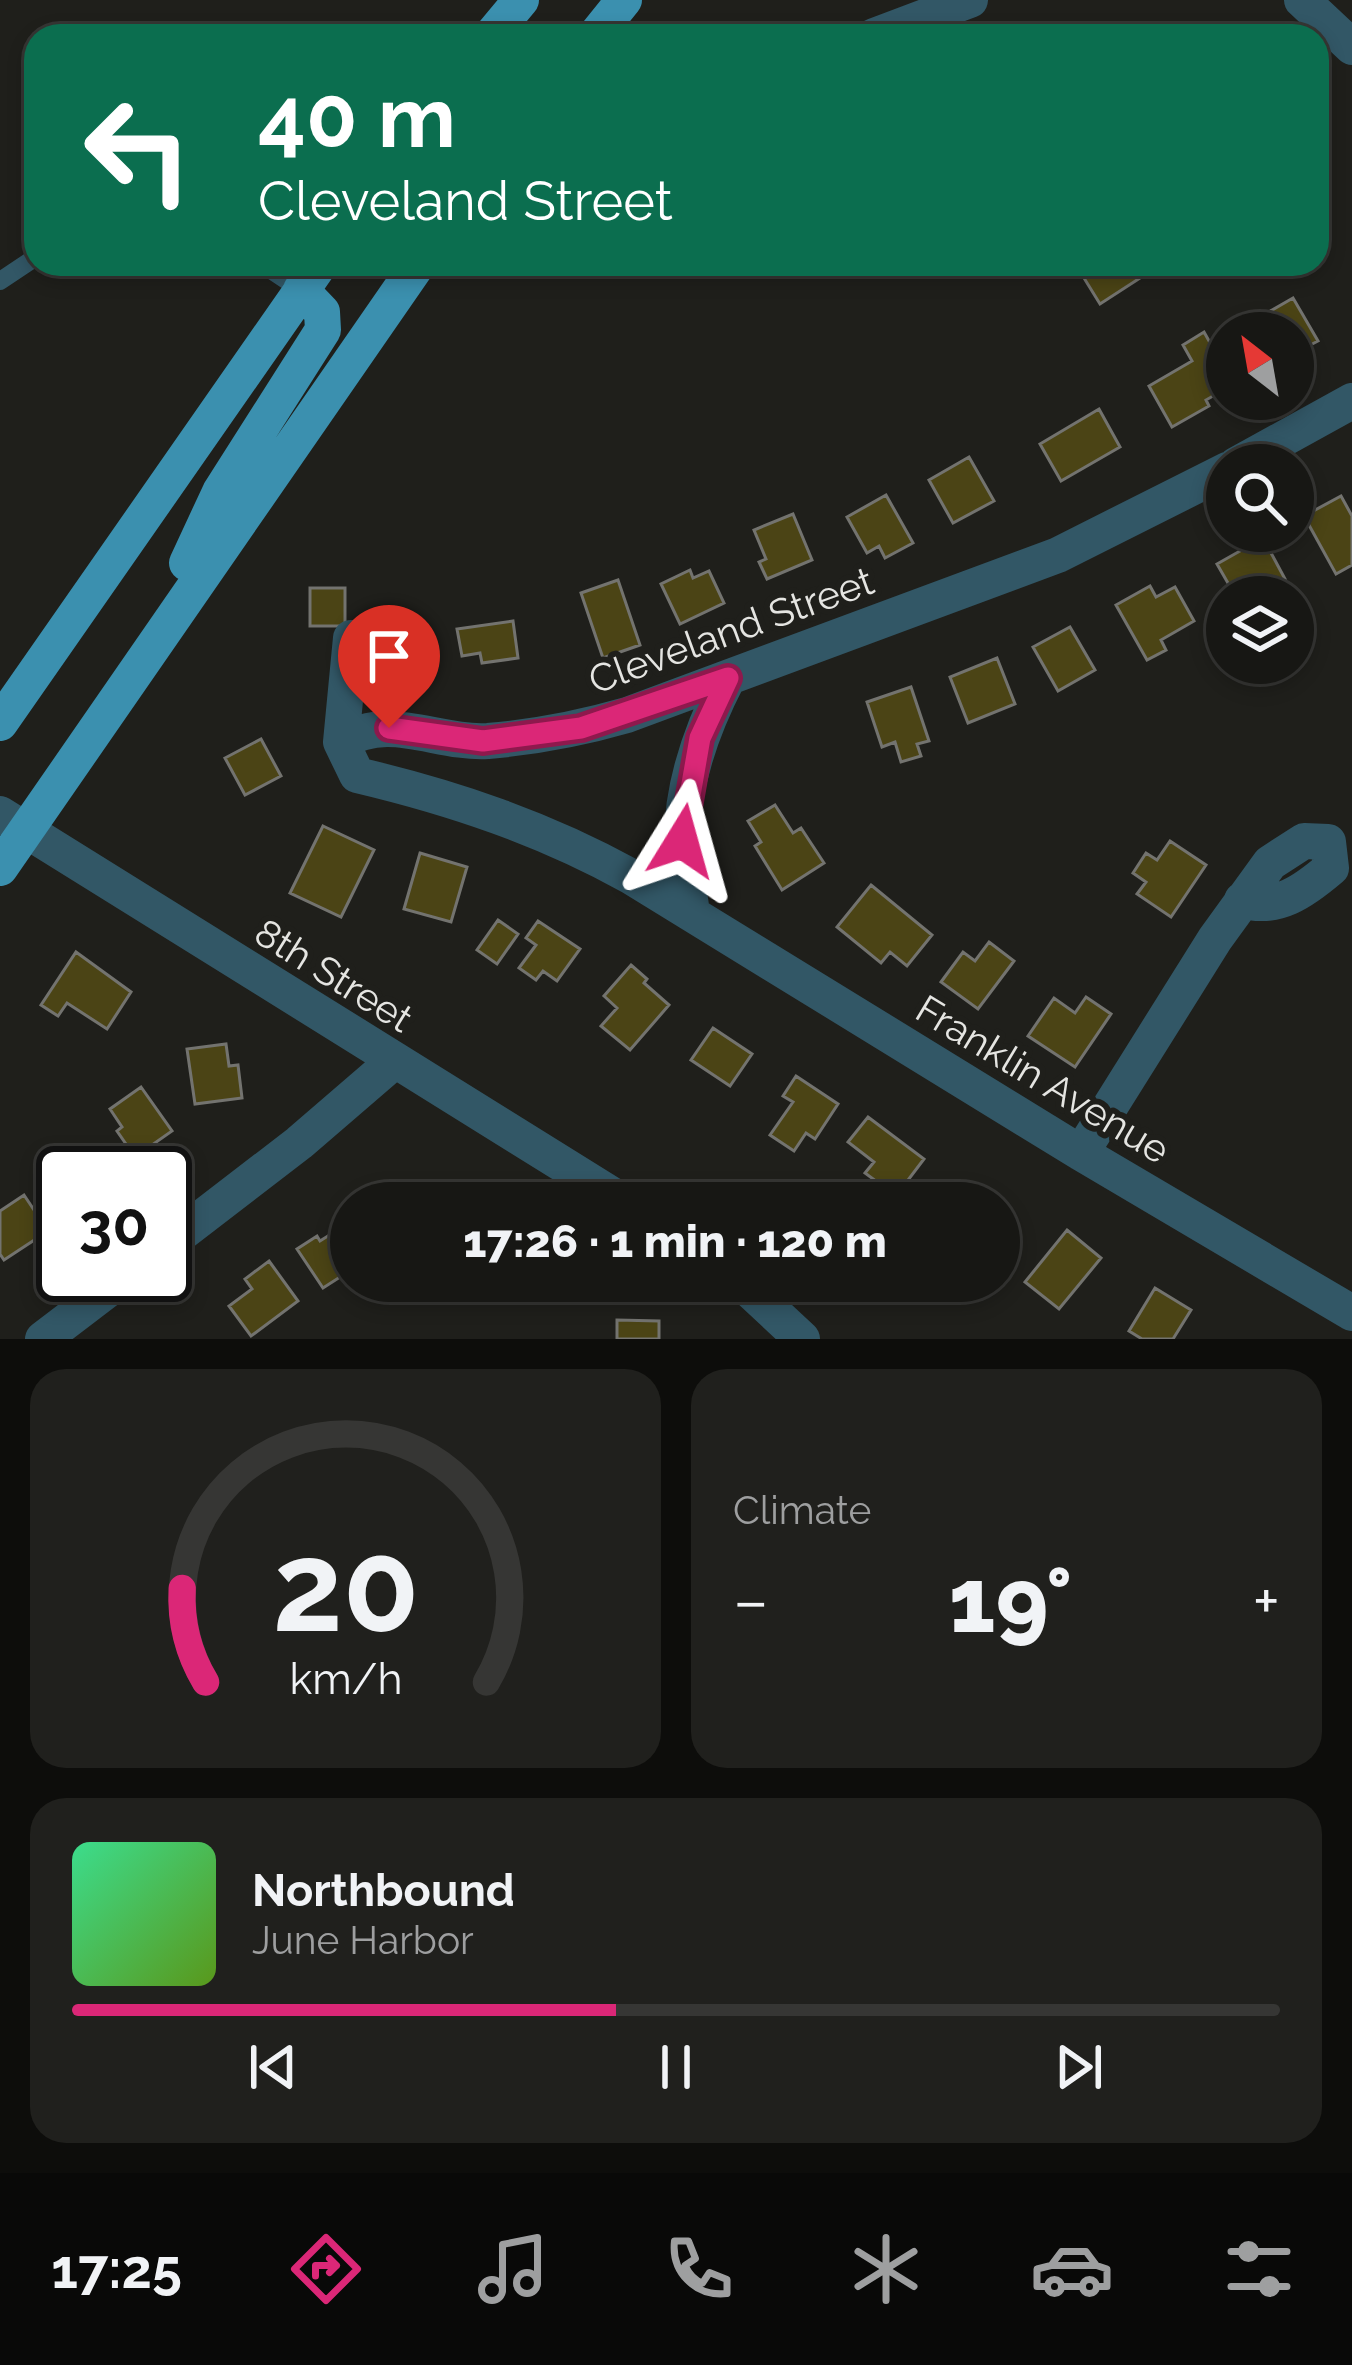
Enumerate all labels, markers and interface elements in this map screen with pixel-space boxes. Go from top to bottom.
text: 40 m [258,68,456,167]
icon: left [60,72,216,228]
text: Cleveland Street [258,169,673,233]
north arrow [1206,312,1314,420]
map controls [1206,312,1314,684]
button: search [1206,444,1314,552]
street label: Cleveland Street [582,557,880,703]
button: layers [1206,576,1314,684]
pin [338,605,440,728]
icon: arrive [356,623,422,689]
position arrow [619,778,745,904]
street label: 8th Street [247,909,421,1041]
street label: Franklin Avenue [908,985,1178,1173]
speed limit sign: 30 [36,1146,192,1302]
text: 17:26 · 1 min · 120 m [463,1215,887,1268]
text: Climate [733,1487,871,1533]
text: 20 [272,1514,419,1660]
text: 19° [949,1547,1072,1653]
text: − [733,1562,769,1639]
text: + [1253,1562,1280,1639]
text: km/h [289,1653,402,1703]
text: Northbound [252,1864,515,1917]
text: June Harbor [252,1917,474,1963]
icon: previous [240,2034,306,2100]
icon: pause [643,2034,709,2100]
icon: next [1046,2034,1112,2100]
icon: directions [284,2227,368,2311]
icon: music [471,2227,555,2311]
icon: phone [657,2227,741,2311]
icon: climate [844,2227,928,2311]
icon: car [1030,2227,1114,2311]
icon: filters [1217,2227,1301,2311]
text: 17:25 [51,2237,182,2301]

